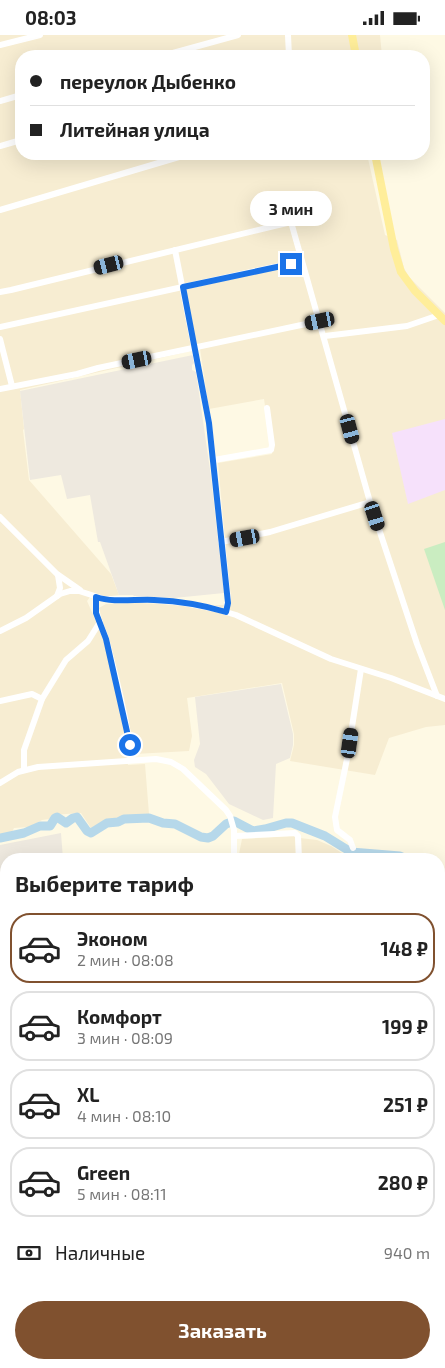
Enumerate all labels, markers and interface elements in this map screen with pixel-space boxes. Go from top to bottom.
text: 08:03 [25,6,76,29]
text: переулок Дыбенко [60,70,236,93]
text: Литейная улица [60,118,210,141]
callout: 3 мин [250,191,332,227]
text: 3 мин [269,199,313,218]
route end [280,253,302,275]
car [92,254,125,276]
car [303,311,336,331]
car [120,350,153,370]
car [338,413,361,445]
car [363,499,386,533]
car [228,528,261,548]
car [340,727,359,759]
route start [119,734,141,756]
text: Выберите тариф [15,870,194,896]
icon: car [17,926,62,971]
text: Эконом [77,927,148,950]
text: 148 ₽ [381,937,428,960]
text: 2 мин · 08:08 [77,950,174,969]
icon: car [17,1004,62,1049]
text: Комфорт [77,1005,162,1028]
text: 199 ₽ [382,1015,428,1038]
text: 3 мин · 08:09 [77,1028,173,1047]
icon: car [17,1082,62,1127]
text: XL [77,1083,99,1106]
text: 251 ₽ [383,1093,428,1116]
text: 4 мин · 08:10 [77,1106,171,1125]
icon: car [17,1160,62,1205]
text: Green [77,1161,130,1184]
text: 280 ₽ [378,1171,428,1194]
text: 5 мин · 08:11 [77,1184,167,1203]
icon: cash [15,1239,43,1267]
text: Наличные [55,1241,145,1264]
text: 940 m [384,1243,430,1262]
button: Заказать [15,1301,430,1359]

